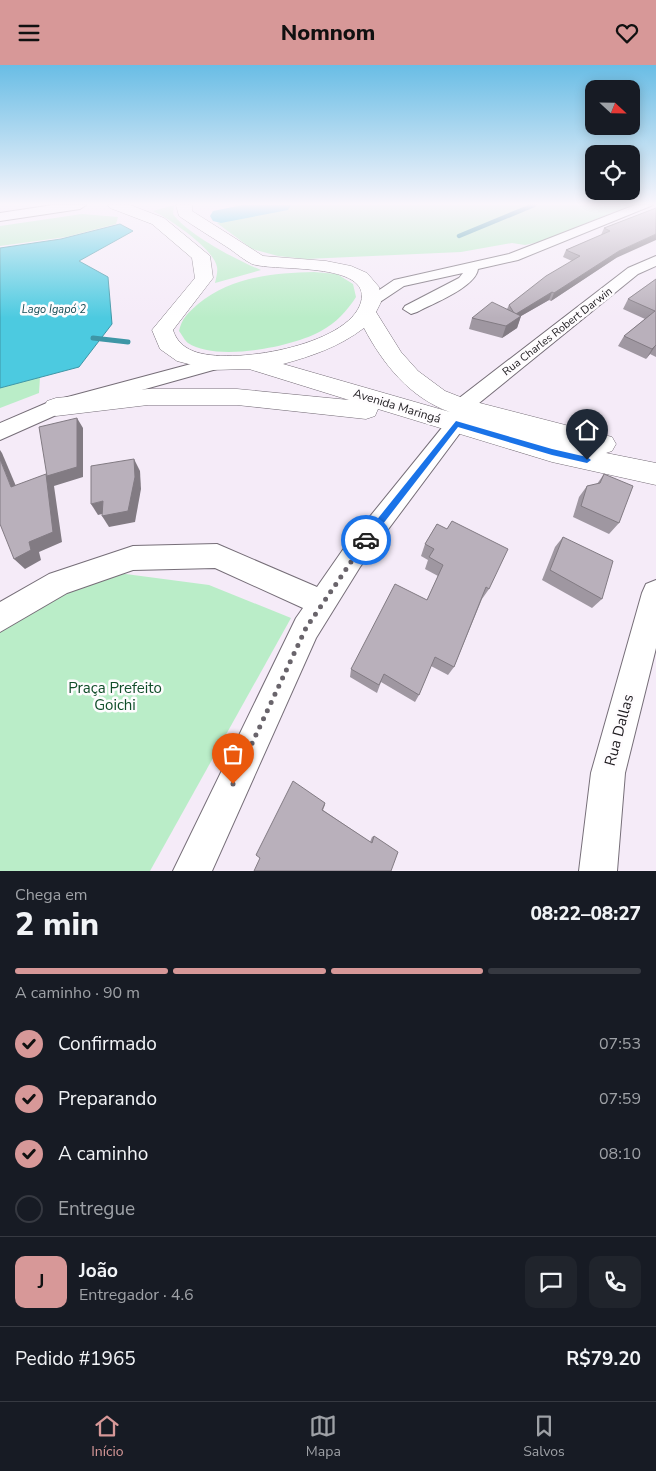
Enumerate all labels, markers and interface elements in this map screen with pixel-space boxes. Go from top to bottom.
text: Nomnom [281,18,375,48]
icon: menu [15,19,43,47]
icon: heart [613,19,641,47]
north arrow [585,80,640,135]
map controls [585,80,640,200]
button: locate [585,145,640,200]
street label: Rua Charles Robert Darwin [499,284,615,379]
water label: Lago Igapó 2 [22,302,87,317]
street label: Avenida Maringá [351,385,443,427]
pin [566,409,608,460]
icon: home [573,416,601,444]
courier [341,515,391,565]
icon: car [352,526,380,554]
park label: Praça Prefeito Goichi [68,678,162,715]
street label: Rua Dallas [600,692,638,768]
pin [212,733,254,784]
icon: bag [219,740,247,768]
text: Chega em [15,884,88,906]
text: 08:22–08:27 [530,901,641,927]
text: 2 min [15,903,99,946]
text: A caminho · 90 m [15,982,140,1004]
icon: check [15,1030,43,1058]
text: Confirmado [58,1031,157,1057]
text: 07:53 [599,1033,641,1055]
icon: check [15,1085,43,1113]
text: Preparando [58,1086,157,1112]
text: 07:59 [599,1088,641,1110]
icon: check [15,1140,43,1168]
text: A caminho [58,1141,148,1167]
text: 08:10 [599,1143,641,1165]
text: Entregue [58,1196,135,1222]
button: chat [525,1256,577,1308]
button: phone [589,1256,641,1308]
text: João [79,1258,118,1284]
text: J [38,1269,44,1295]
text: Entregador · 4.6 [79,1284,194,1306]
text: Pedido #1965 [15,1346,136,1372]
text: R$79.20 [566,1346,641,1372]
tab: Início [91,1412,123,1461]
tab: Mapa [306,1412,341,1461]
tab: Salvos [523,1412,565,1461]

